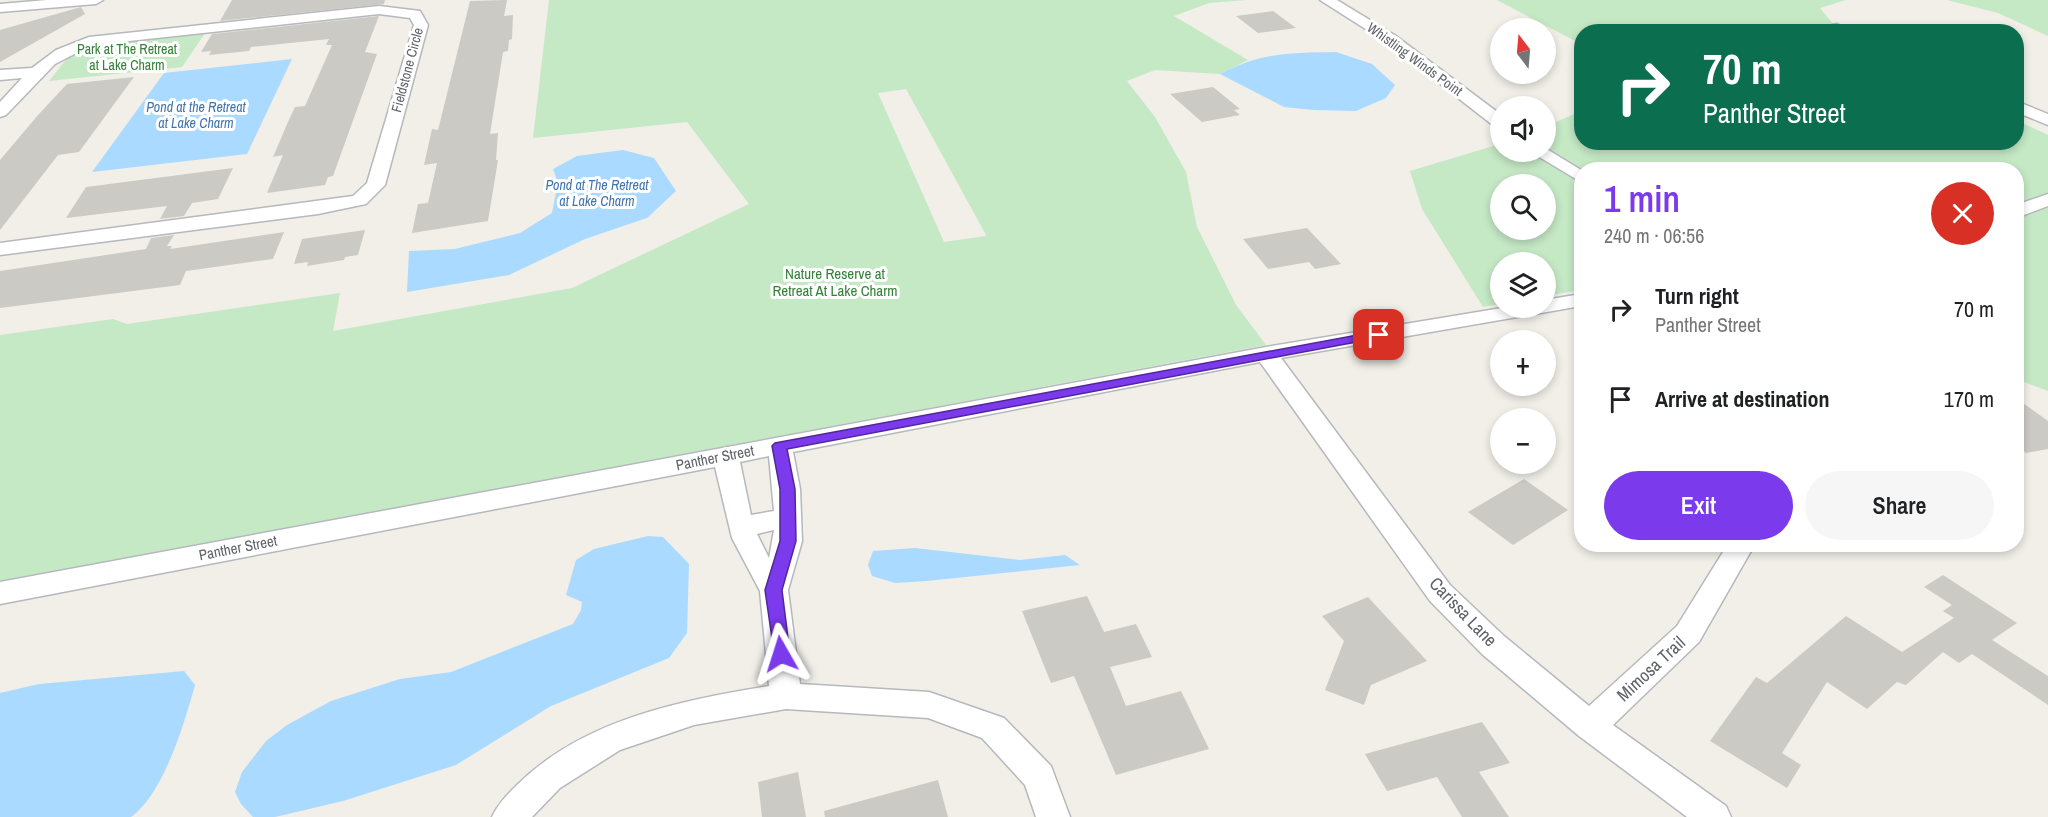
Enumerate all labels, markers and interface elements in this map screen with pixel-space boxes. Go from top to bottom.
street label: Whistling Winds Point [1364,18,1466,100]
north arrow [1490,18,1556,84]
map controls [1490,18,1556,474]
street label: Fieldstone Circle [387,26,427,114]
park label: Park at The Retreat at Lake Charm [77,40,177,74]
text: 70 m [1703,41,1782,97]
icon: right [1604,48,1682,126]
text: Panther Street [1703,95,1846,131]
button: sound [1490,96,1556,162]
water label: Pond at the Retreat at Lake Charm [146,98,247,132]
button: search [1490,174,1556,240]
text: 1 min [1604,175,1680,223]
water label: Pond at The Retreat at Lake Charm [545,176,649,210]
button: close [1931,182,1994,245]
text: 240 m · 06:56 [1604,222,1704,249]
button: layers [1490,252,1556,318]
park label: Nature Reserve at Retreat At Lake Charm [772,263,898,301]
text: Turn right [1655,281,1739,311]
icon: right [1604,293,1637,326]
text: 70 m [1954,294,1994,324]
pin [1353,309,1404,360]
text: Panther Street [1655,311,1761,338]
icon: arrive [1362,318,1395,351]
button: + [1490,330,1556,396]
icon: arrive [1604,383,1637,416]
text: Arrive at destination [1655,384,1829,414]
text: 170 m [1944,384,1994,414]
button: − [1490,408,1556,474]
street label: Panther Street [674,440,756,475]
button: Exit [1604,471,1793,540]
button: Share [1805,471,1994,540]
street label: Panther Street [197,530,279,565]
street label: Carissa Lane [1424,571,1503,652]
position arrow [749,622,813,686]
street label: Mimosa Trail [1611,630,1690,707]

